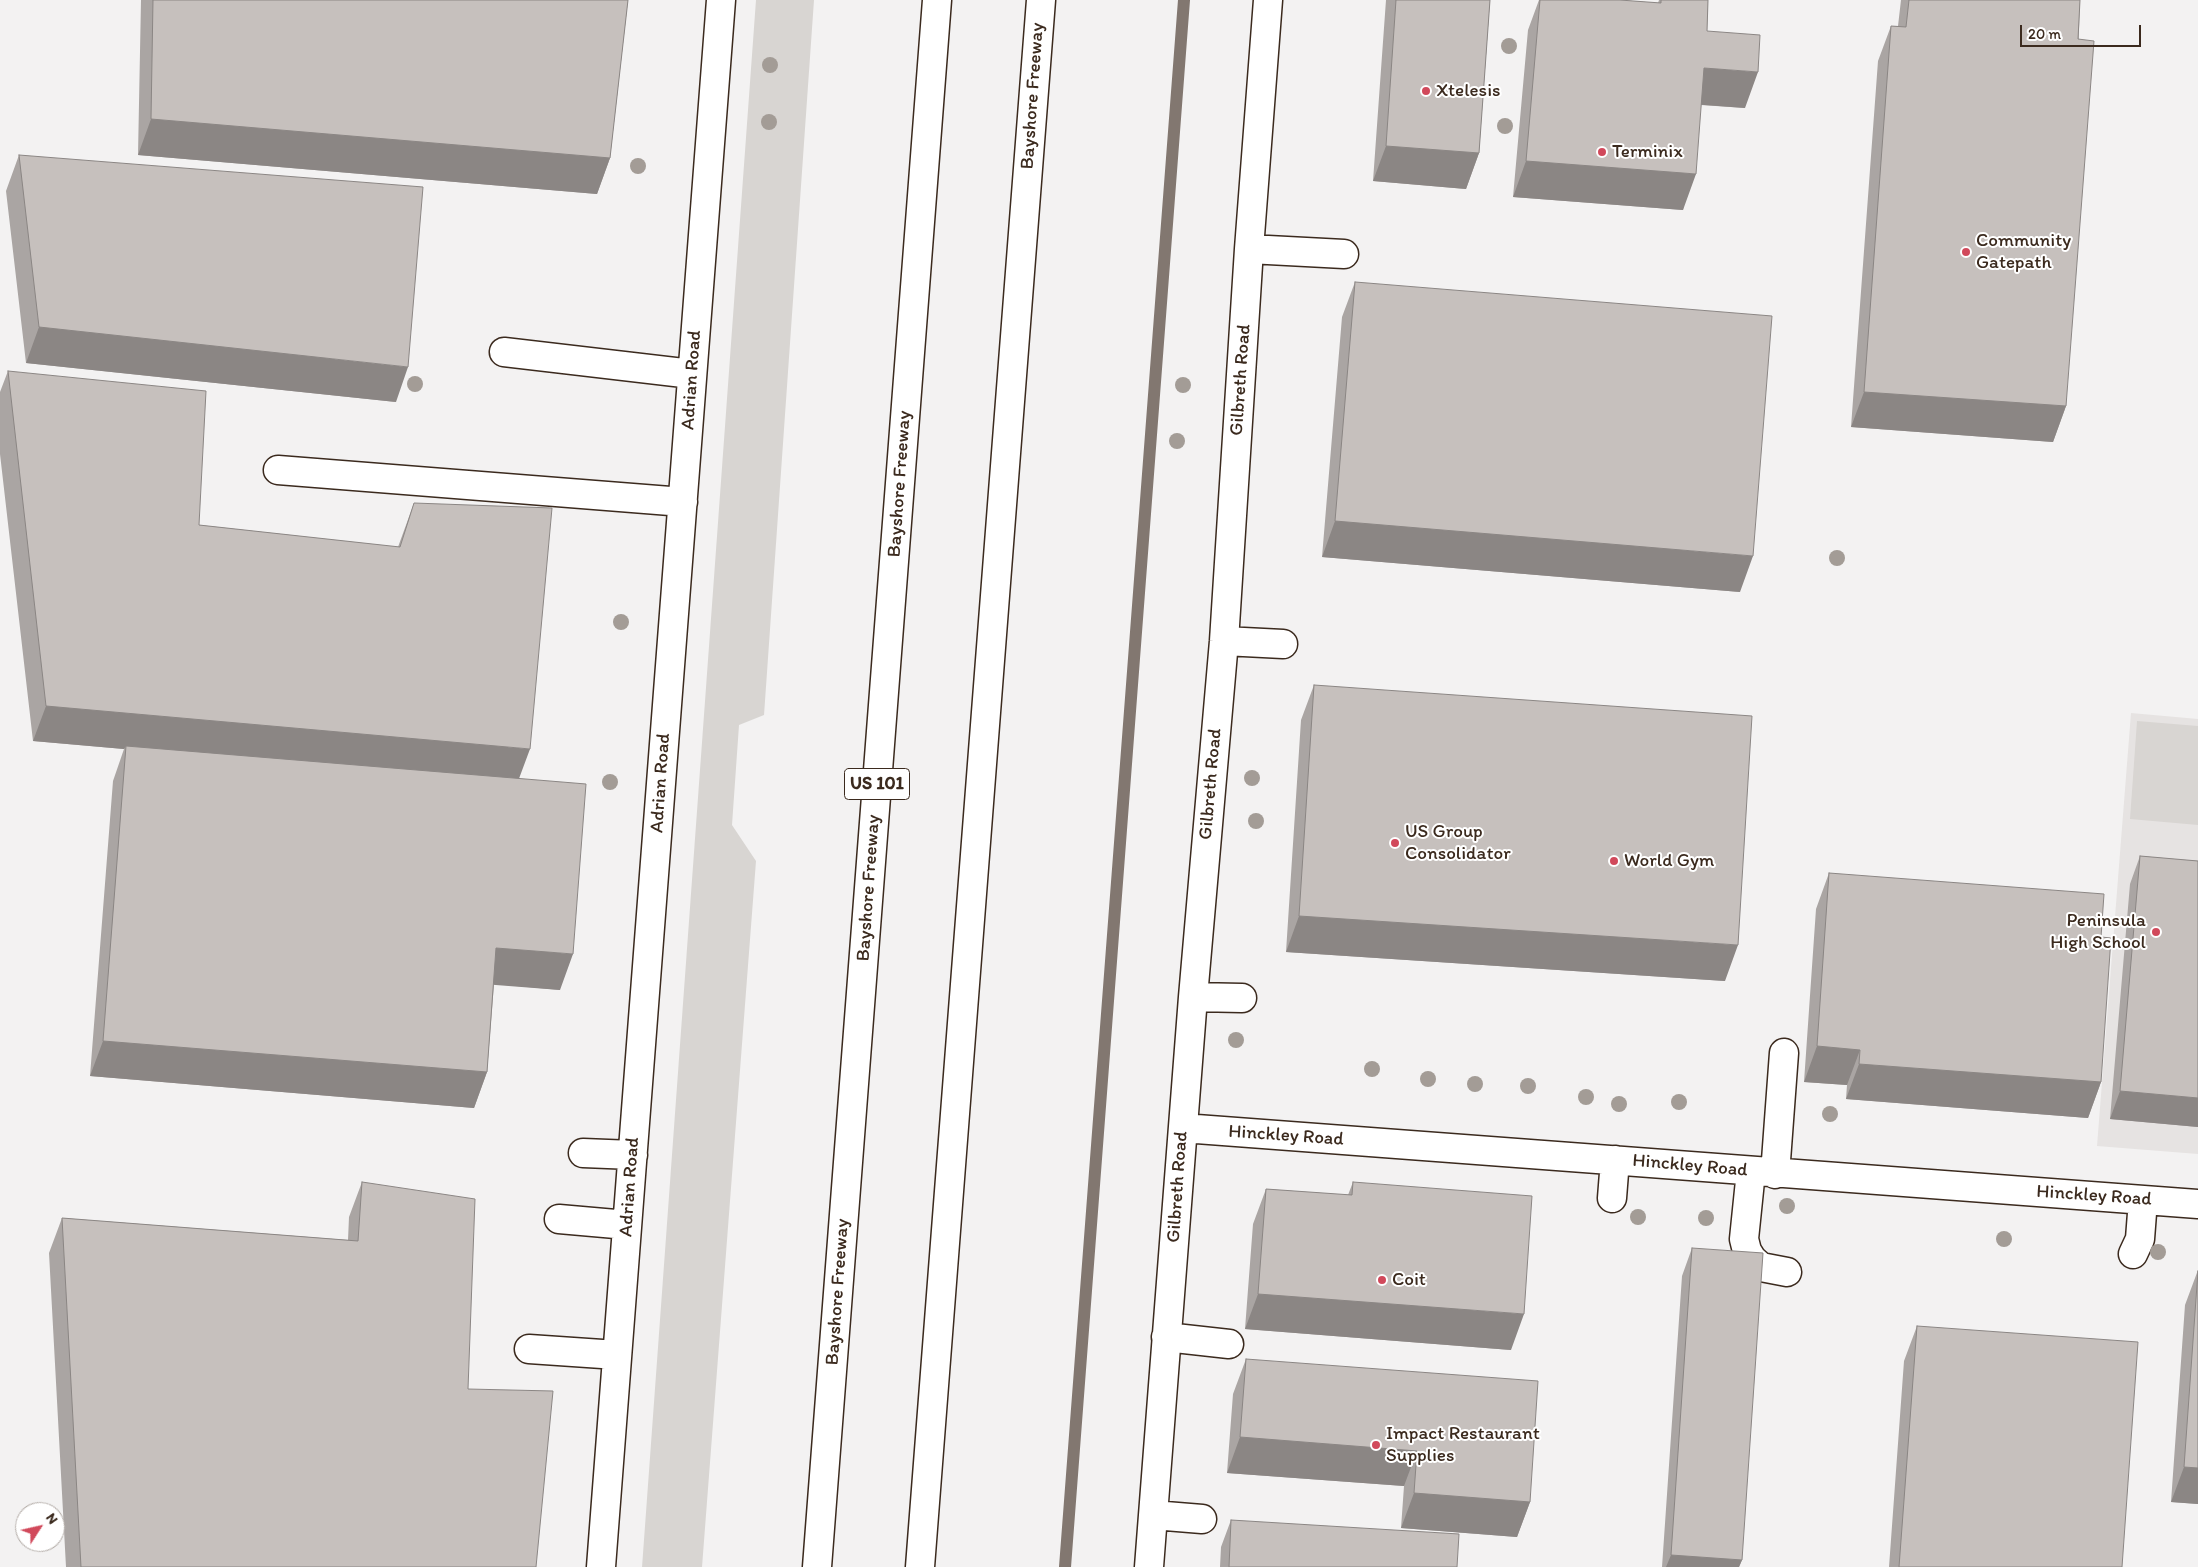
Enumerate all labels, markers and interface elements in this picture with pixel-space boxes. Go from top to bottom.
scale bar [2023,15,2144,47]
street label: Bayshore Freeway [1016,22,1050,170]
text: 20 m [2028,25,2061,43]
place label: Xtelesis [1436,80,1500,102]
marker: Xtelesis [1420,85,1432,97]
place label: Terminix [1612,141,1683,163]
marker: Terminix [1596,146,1608,158]
place label: Community Gatepath [1976,230,2071,274]
marker: Community Gatepath [1960,246,1972,258]
street label: Gilbreth Road [1226,323,1256,437]
street label: Adrian Road [677,329,707,431]
street label: Bayshore Freeway [883,410,917,558]
street label: Gilbreth Road [1195,727,1227,841]
street label: Adrian Road [646,732,676,834]
road number: US 101 [844,769,910,800]
street label: Bayshore Freeway [852,814,886,962]
place label: US Group Consolidator [1405,821,1511,865]
marker: US Group Consolidator [1389,837,1401,849]
place label: World Gym [1624,850,1714,872]
marker: World Gym [1608,855,1620,867]
place label: Peninsula High School [2050,910,2146,954]
marker: Peninsula High School [2150,926,2162,938]
street label: Hinckley Road [1227,1121,1345,1151]
street label: Gilbreth Road [1163,1130,1193,1244]
street label: Adrian Road [615,1136,645,1238]
street label: Hinckley Road [1631,1150,1749,1182]
street label: Hinckley Road [2035,1181,2153,1211]
street label: Bayshore Freeway [821,1218,855,1366]
place label: Coit [1392,1269,1426,1291]
marker: Coit [1376,1274,1388,1286]
place label: Impact Restaurant Supplies [1386,1423,1540,1467]
marker: Impact Restaurant Supplies [1370,1439,1382,1451]
north arrow [15,1502,65,1552]
text: N [42,1510,62,1527]

